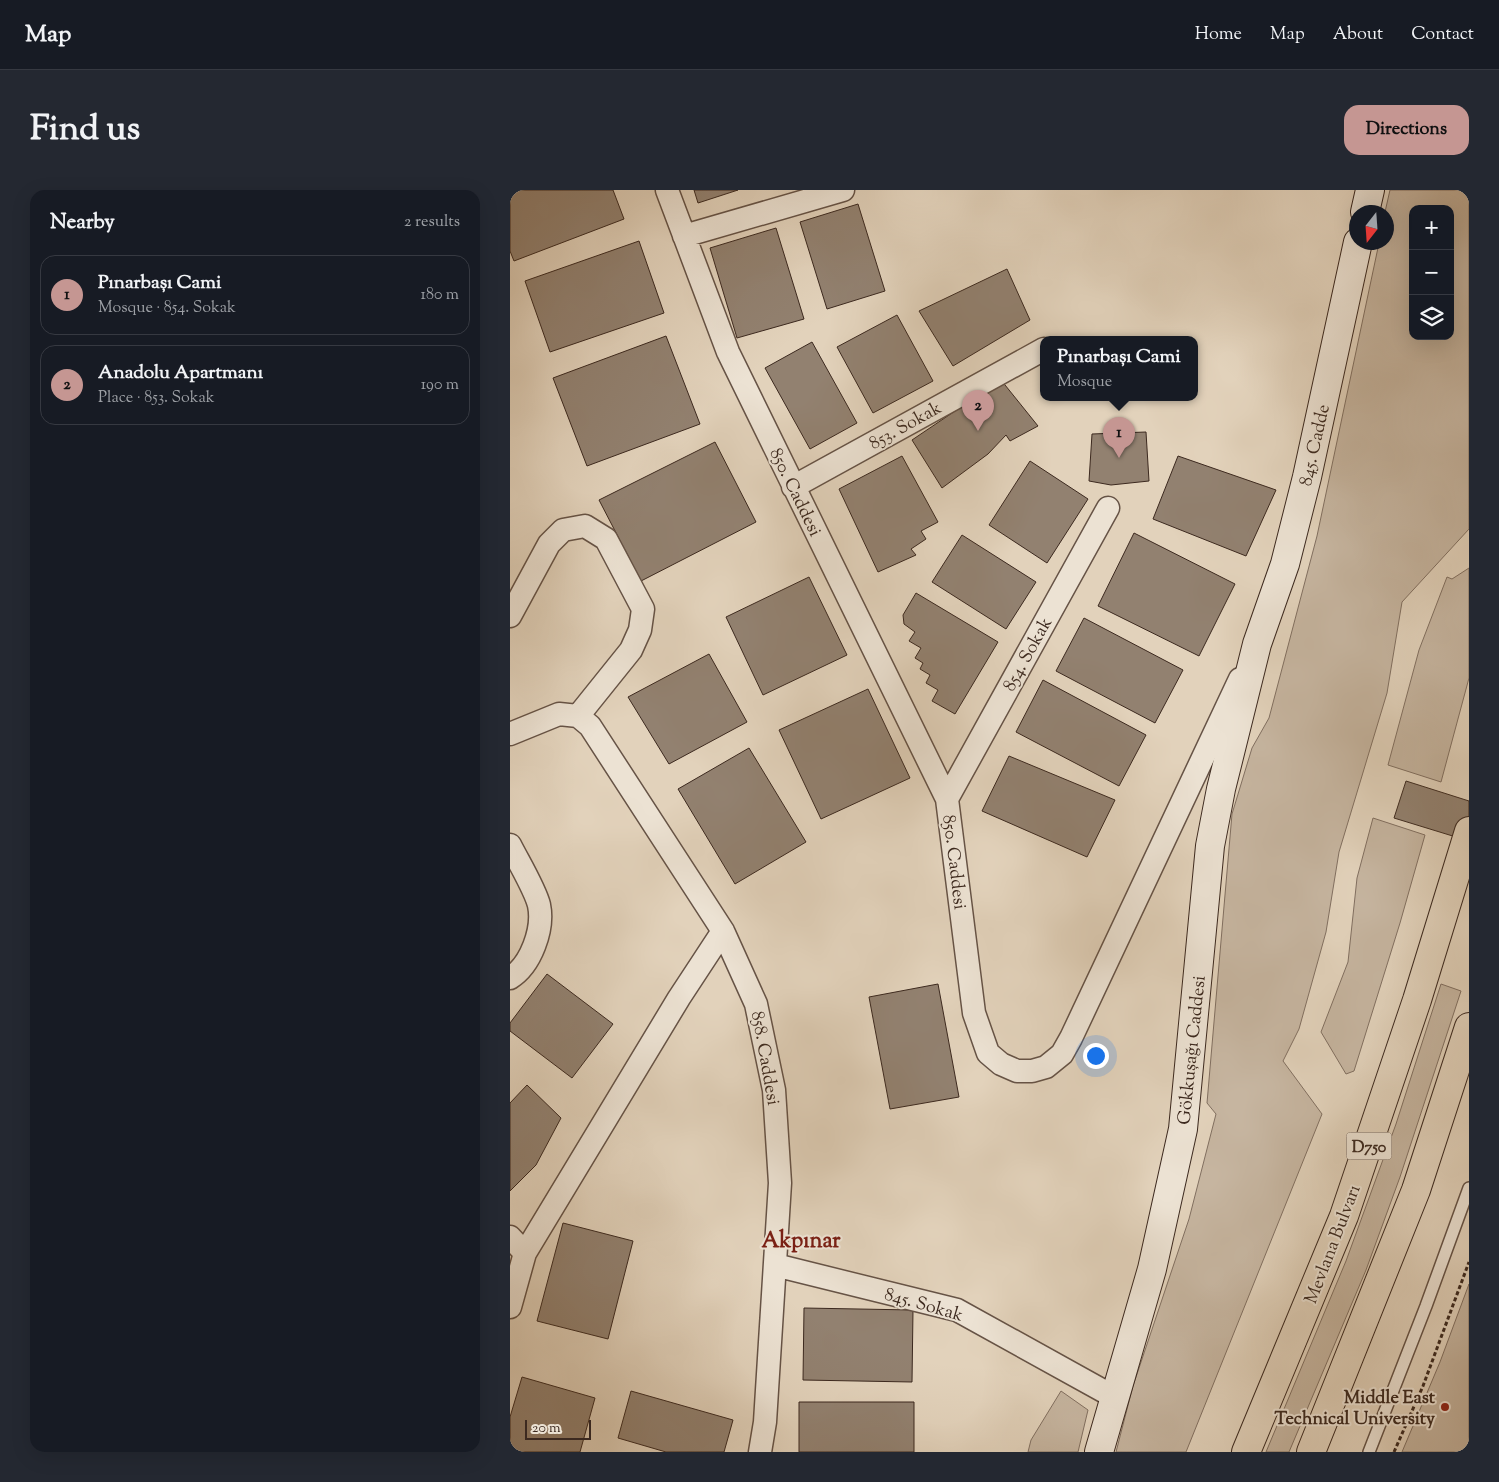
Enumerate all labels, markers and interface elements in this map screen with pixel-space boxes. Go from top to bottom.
text: Map [25,18,71,52]
text: Home [1195,22,1242,48]
text: Map [1270,22,1305,48]
text: About [1333,22,1383,48]
text: Contact [1411,22,1474,48]
text: Find us [30,105,140,156]
button: Directions [1344,105,1469,155]
north arrow [1349,205,1394,250]
map controls [1409,205,1454,340]
button: + [1409,205,1454,250]
text: Nearby [50,208,115,238]
text: 2 results [404,211,460,234]
button: − [1409,250,1454,295]
text: Pınarbaşı Cami [98,270,221,297]
text: 1 [64,284,70,307]
text: 180 m [420,284,459,307]
button: layers [1409,295,1454,340]
text: Mosque · 854. Sokak [98,297,236,320]
popup [1040,336,1198,401]
text: Pınarbaşı Cami [1057,344,1181,371]
text: Anadolu Apartmanı [98,360,263,387]
text: Mosque [1057,371,1112,394]
text: 2 [63,374,71,397]
text: 190 m [421,374,459,397]
text: Place · 853. Sokak [98,387,215,410]
pin: 2 [962,390,994,431]
street label: 853. Sokak [865,396,947,457]
street label: 845. Cadde [1294,402,1338,489]
pin: 1 [1103,417,1135,458]
street label: 850. Caddesi [762,444,827,541]
street label: 854. Sokak [998,613,1060,697]
street label: 850. Caddesi [934,813,972,911]
street label: Gökkuşağı Caddesi [1172,974,1214,1126]
street label: 858. Caddesi [743,1009,785,1107]
your location [1083,1043,1109,1069]
road number: D750 [1346,1132,1392,1159]
street label: Mevlana Bulvarı [1299,1181,1369,1308]
district label: Akpınar [761,1226,841,1258]
street label: 845. Sokak [881,1282,966,1330]
place label: Middle East Technical University [1274,1386,1436,1433]
marker: Middle East Technical University [1439,1401,1451,1413]
scale bar [525,1417,591,1440]
text: 20 m [532,1419,561,1439]

